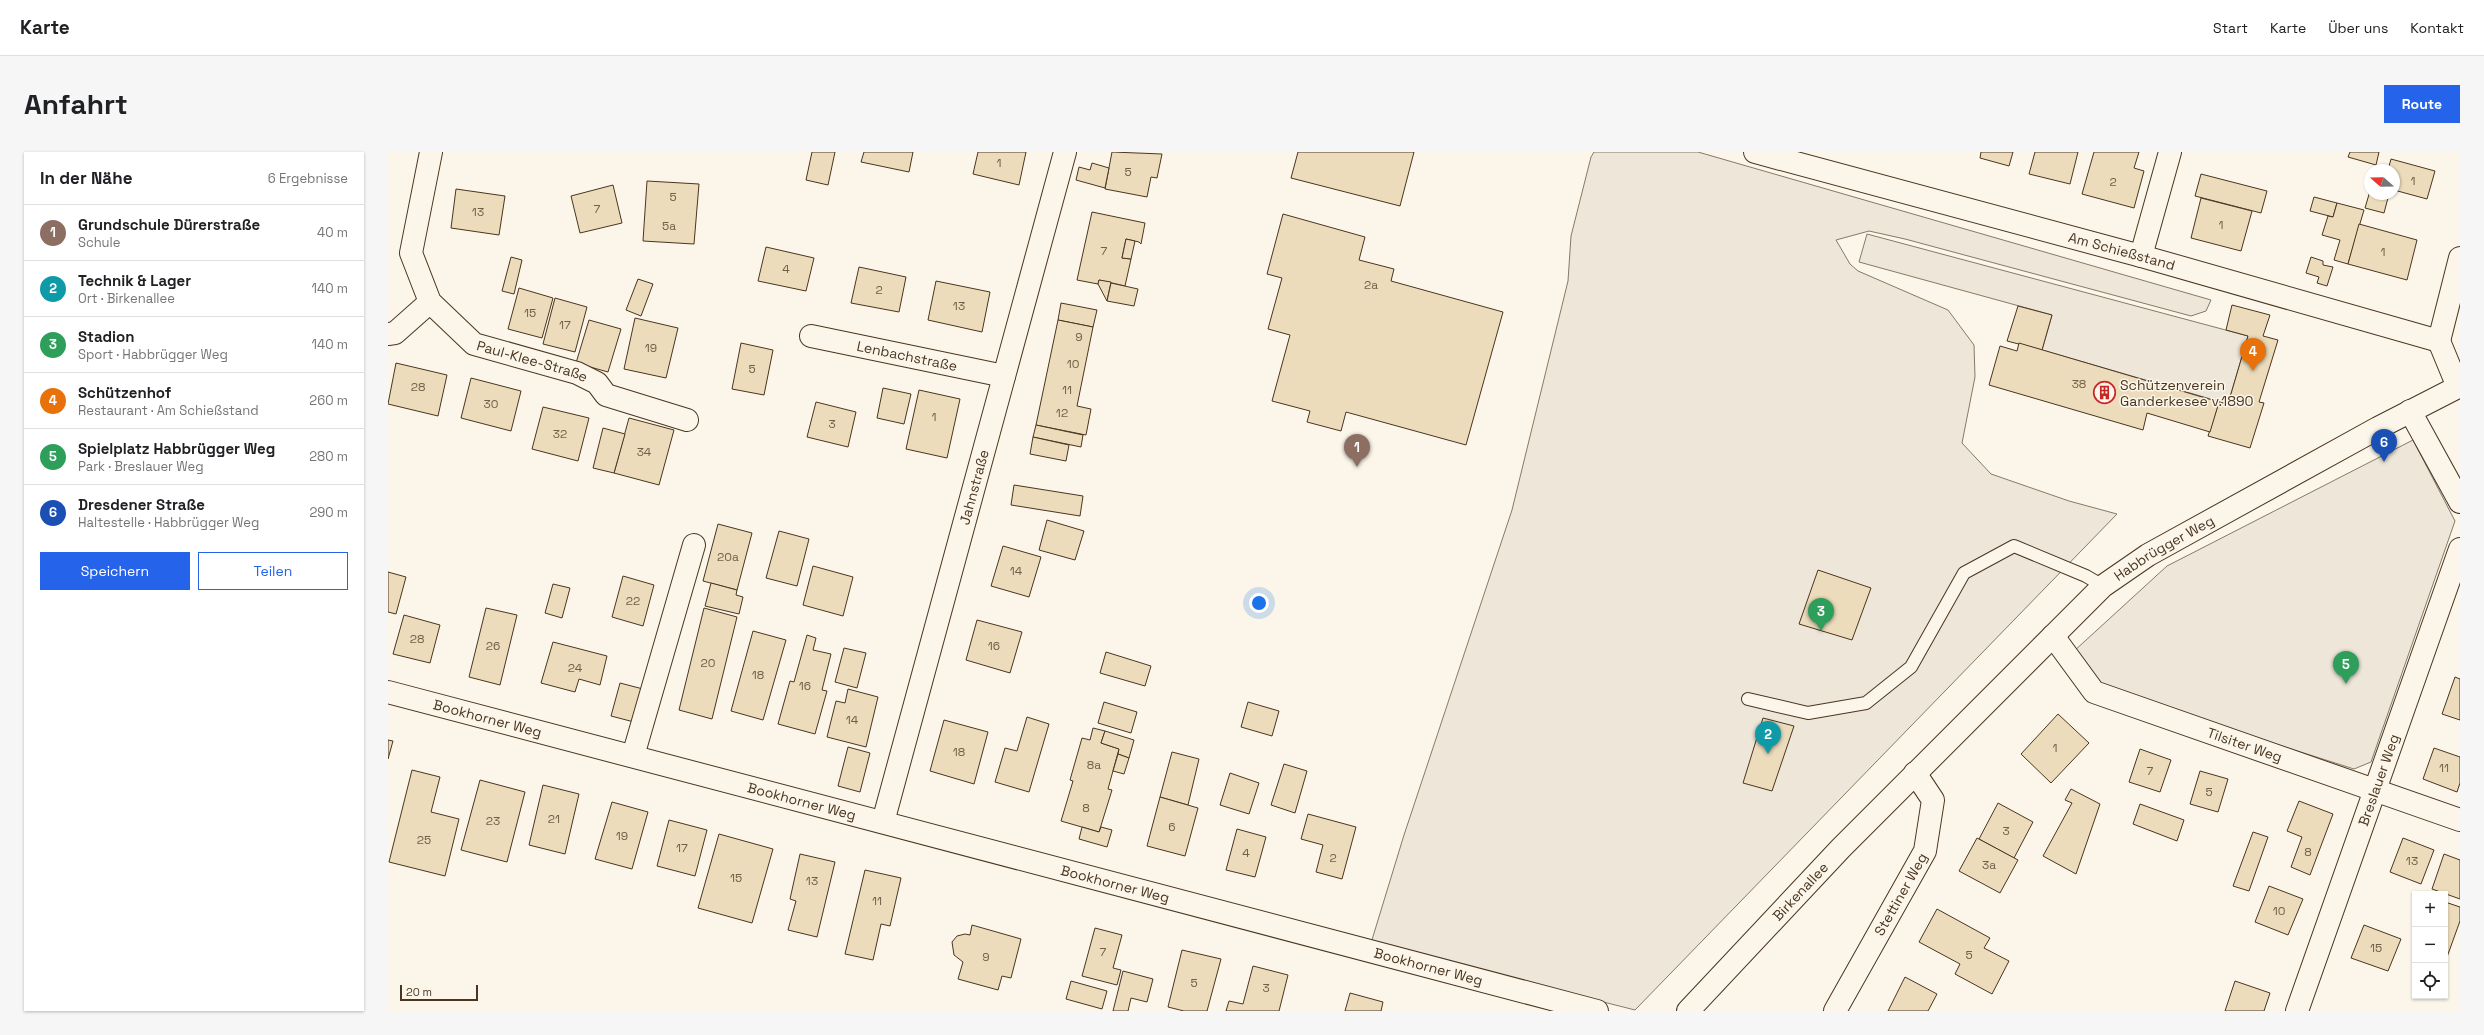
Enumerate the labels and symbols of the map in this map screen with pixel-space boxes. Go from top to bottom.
house number: 1 [996,155,1002,171]
house number: 5 [1124,164,1132,180]
north arrow [2364,164,2400,200]
house number: 1 [2410,173,2416,189]
house number: 2 [2109,174,2117,190]
house number: 5 [669,189,677,205]
house number: 7 [594,201,601,217]
house number: 13 [472,204,484,220]
house number: 1 [2218,217,2224,233]
house number: 5a [662,218,676,234]
street label: Am Schießstand [2067,228,2177,274]
house number: 7 [1101,243,1108,259]
house number: 1 [2380,244,2386,260]
house number: 4 [782,261,790,277]
house number: 2a [1364,277,1378,293]
house number: 2 [875,282,883,298]
house number: 13 [953,298,965,314]
house number: 15 [524,305,536,321]
house number: 17 [559,317,571,333]
house number: 9 [1075,329,1083,345]
street label: Paul-Klee-Straße [475,336,591,386]
street label: Lenbachstraße [855,337,959,375]
pin: 4 [2240,338,2266,371]
house number: 19 [645,340,657,356]
house number: 10 [1067,356,1079,372]
house number: 5 [748,361,756,377]
house number: 38 [2072,376,2086,392]
place label: Schützenverein Ganderkesee v.1890 [2120,376,2254,410]
house number: 28 [411,379,425,395]
building icon: Schützenverein Ganderkesee v.1890 [2091,380,2117,406]
house number: 11 [1062,382,1072,398]
house number: 30 [484,396,498,412]
house number: 12 [1056,405,1068,421]
house number: 1 [931,409,937,425]
house number: 3 [828,416,836,432]
house number: 32 [553,426,567,442]
pin: 6 [2371,429,2397,462]
pin: 1 [1344,434,1370,467]
house number: 34 [637,444,652,460]
street label: Jahnstraße [955,448,993,527]
street label: Habbrügger Weg [2110,511,2217,585]
house number: 20a [717,549,739,565]
house number: 14 [1010,563,1023,579]
house number: 22 [626,593,640,609]
your location [1249,593,1269,613]
pin: 3 [1808,598,1834,631]
house number: 28 [410,631,424,647]
house number: 26 [486,638,500,654]
house number: 16 [988,638,1000,654]
pin: 5 [2333,651,2359,684]
house number: 20 [701,655,715,671]
house number: 24 [568,660,583,676]
house number: 18 [752,667,764,683]
house number: 16 [799,678,811,694]
street label: Bookhorner Weg [431,695,544,741]
house number: 14 [846,712,859,728]
pin: 2 [1755,721,1781,754]
street label: Tilsiter Weg [2205,723,2285,766]
street label: Breslauer Weg [2354,732,2403,828]
house number: 1 [2052,740,2058,756]
house number: 18 [953,744,965,760]
house number: 8a [1087,757,1101,773]
house number: 11 [2439,760,2449,776]
house number: 7 [2147,763,2154,779]
street label: Bookhorner Weg [746,778,858,824]
house number: 5 [2205,784,2213,800]
house number: 8 [1082,800,1090,816]
house number: 21 [548,811,560,827]
house number: 23 [486,813,500,829]
house number: 6 [1168,819,1176,835]
house number: 3 [2002,823,2010,839]
house number: 19 [616,828,628,844]
house number: 25 [417,832,431,848]
house number: 17 [676,840,688,856]
house number: 8 [2304,844,2312,860]
house number: 4 [1242,845,1250,861]
street label: Stettiner Weg [1870,849,1931,939]
house number: 2 [1329,850,1337,866]
house number: 13 [2406,853,2418,869]
house number: 3a [1982,857,1996,873]
street label: Birkenallee [1768,858,1832,924]
street label: Bookhorner Weg [1059,861,1171,907]
house number: 15 [730,870,742,886]
house number: 13 [806,873,818,889]
house number: 11 [872,893,882,909]
house number: 10 [2273,903,2285,919]
house number: 15 [2370,940,2382,956]
house number: 7 [1100,944,1107,960]
street label: Bookhorner Weg [1372,944,1485,989]
house number: 5 [1965,947,1973,963]
house number: 9 [982,949,990,965]
house number: 5 [1190,975,1198,991]
house number: 3 [1262,980,1270,996]
scale bar [400,983,478,1002]

